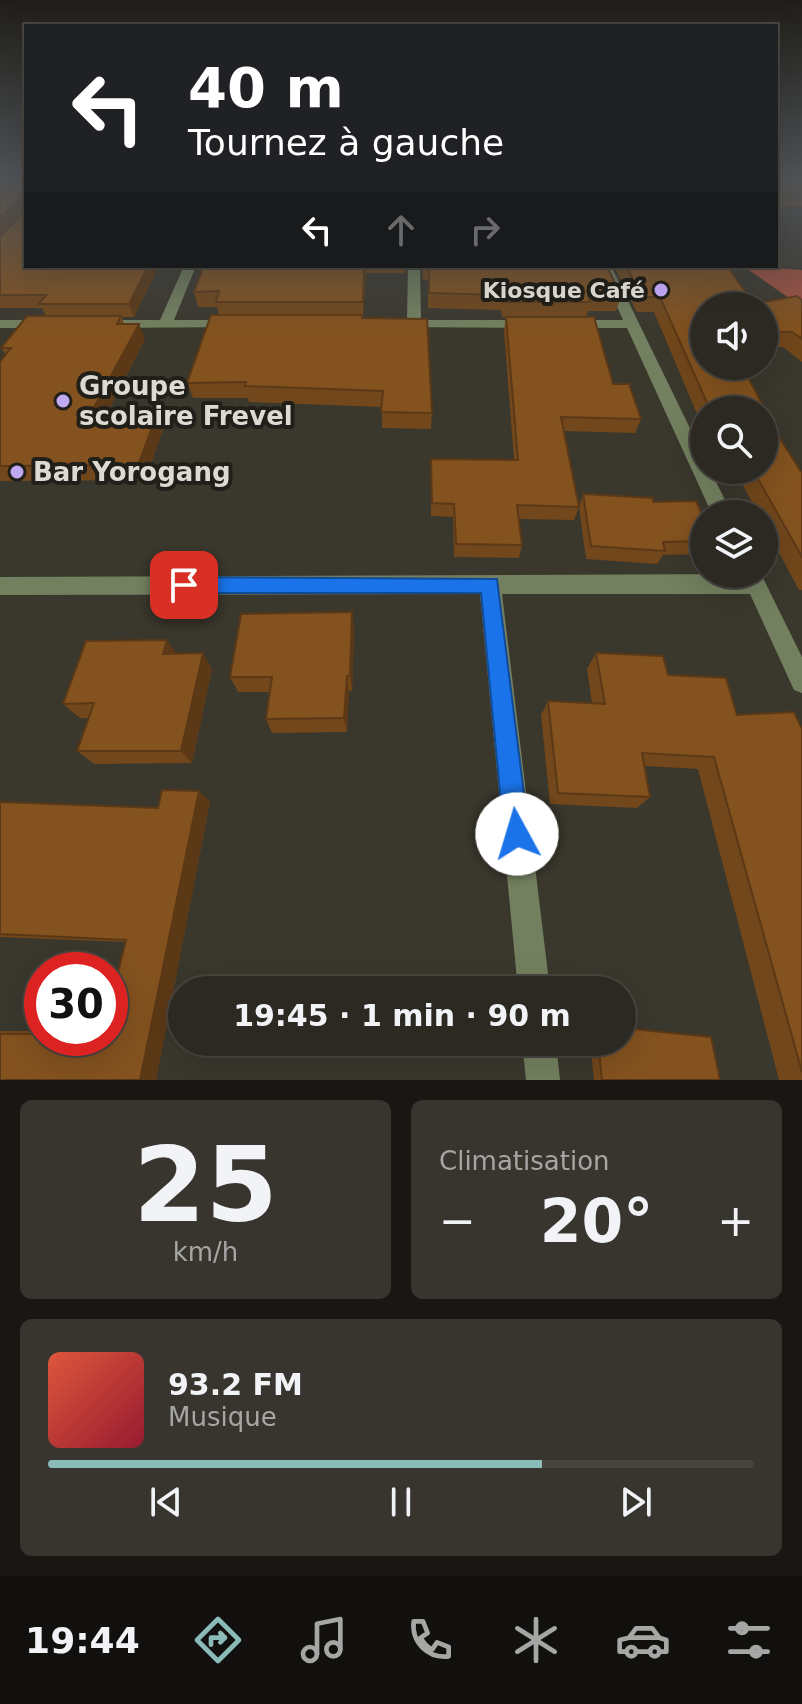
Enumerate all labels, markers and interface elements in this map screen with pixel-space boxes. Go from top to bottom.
text: 40 m [188,55,344,120]
icon: left [56,56,160,160]
text: Tournez à gauche [188,122,504,163]
icon: left [295,208,339,252]
icon: ahead [379,208,423,252]
icon: right [463,208,507,252]
place label: Kiosque Café [483,278,645,303]
marker: Kiosque Café [652,281,670,299]
map controls [690,292,778,588]
button: sound [690,292,778,380]
place label: Groupe scolaire Frevel [79,371,293,431]
marker: Groupe scolaire Frevel [54,392,72,410]
button: search [690,396,778,484]
place label: Bar Yorogang [33,457,231,487]
marker: Bar Yorogang [8,463,26,481]
button: layers [690,500,778,588]
pin [150,551,218,619]
icon: arrive [162,563,206,607]
position arrow [475,792,559,876]
speed limit sign: 30 [24,952,128,1056]
text: 19:45 · 1 min · 90 m [233,998,571,1033]
text: 25 [133,1124,278,1246]
text: Climatisation [439,1146,610,1176]
text: 20° [540,1186,653,1256]
text: − [439,1195,476,1246]
text: + [717,1195,754,1246]
text: km/h [173,1237,238,1267]
text: 93.2 FM [168,1367,303,1402]
text: Musique [168,1402,277,1432]
icon: previous [144,1480,188,1524]
icon: pause [379,1480,423,1524]
icon: next [614,1480,658,1524]
icon: directions [190,1612,246,1668]
icon: music [296,1612,352,1668]
icon: phone [402,1612,458,1668]
icon: climate [508,1612,564,1668]
icon: car [615,1612,671,1668]
icon: filters [721,1612,777,1668]
text: 19:44 [25,1620,140,1661]

